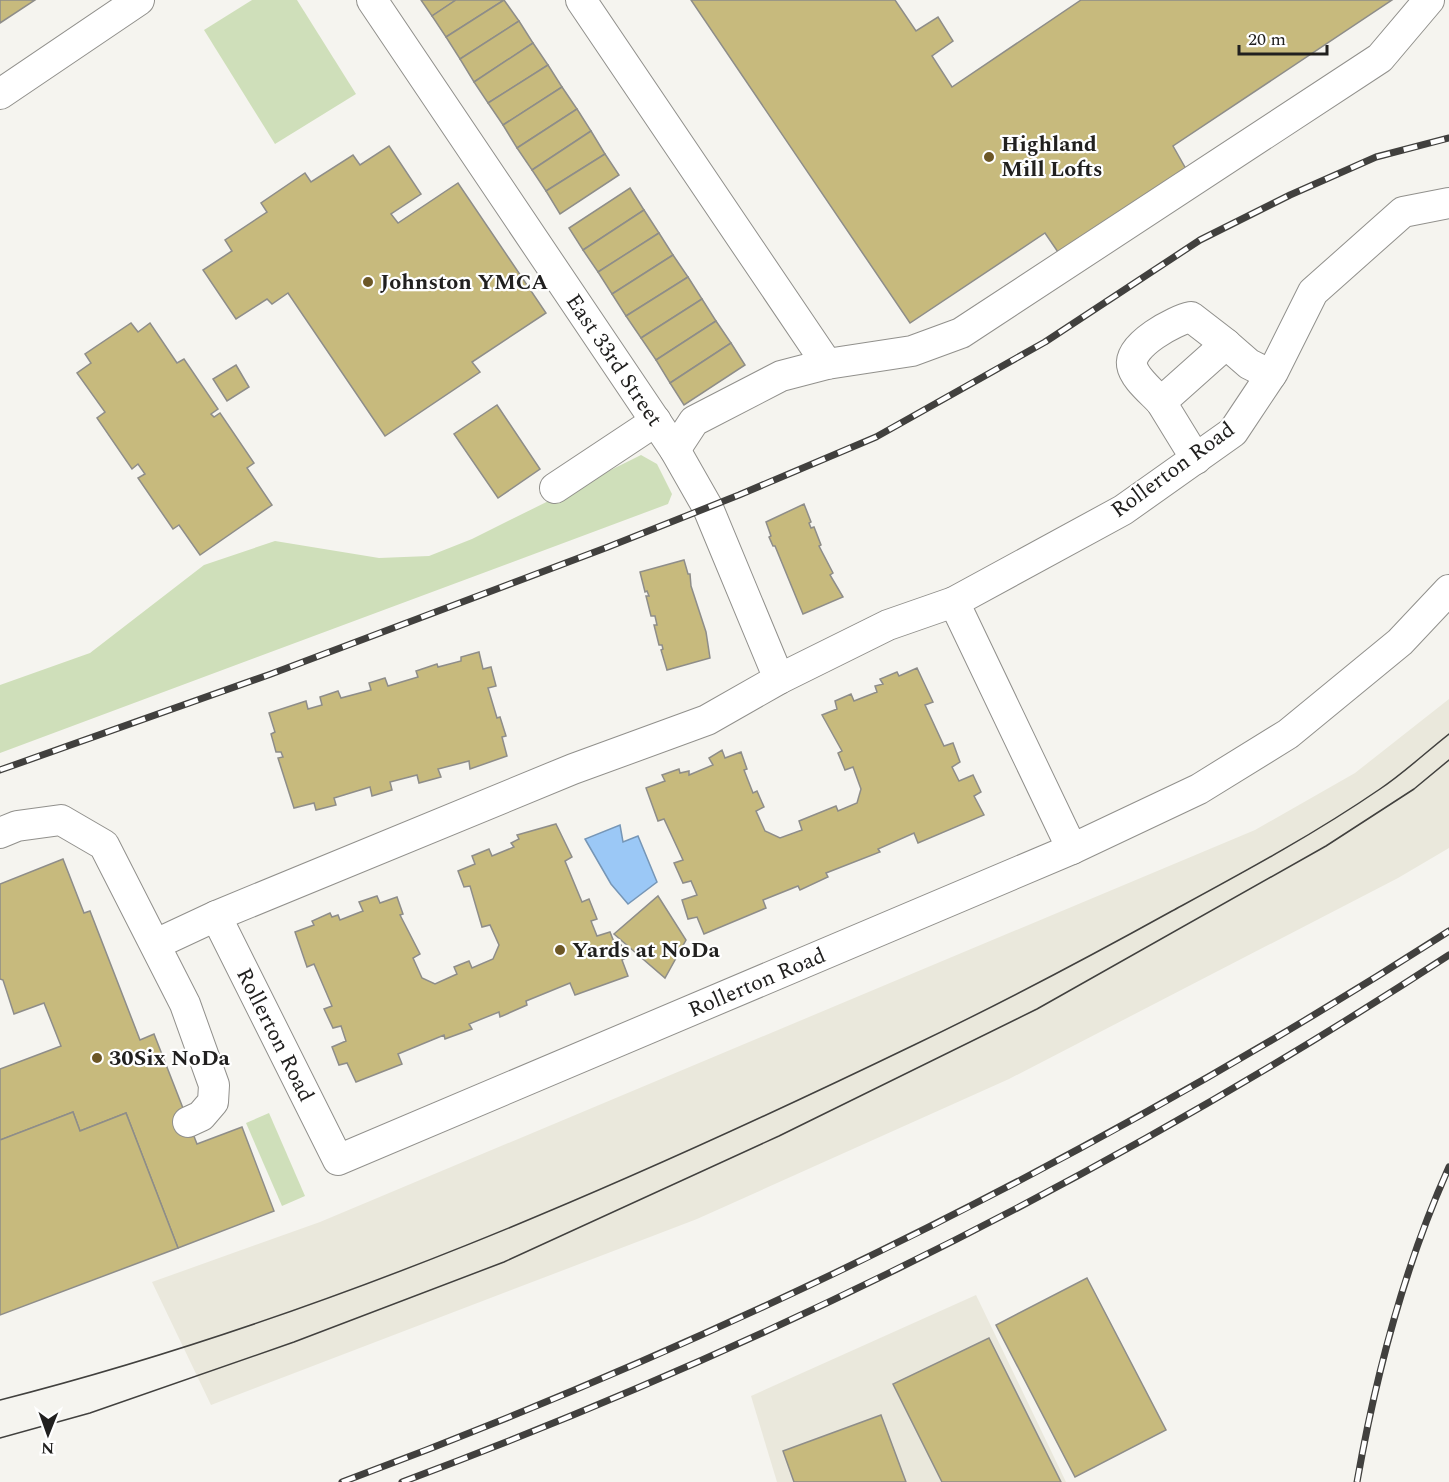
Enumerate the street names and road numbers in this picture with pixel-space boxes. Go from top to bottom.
street label: East 33rd Street [558,287,671,433]
street label: Rollerton Road [1104,414,1242,526]
street label: Rollerton Road [683,939,831,1026]
street label: Rollerton Road [228,962,323,1108]

